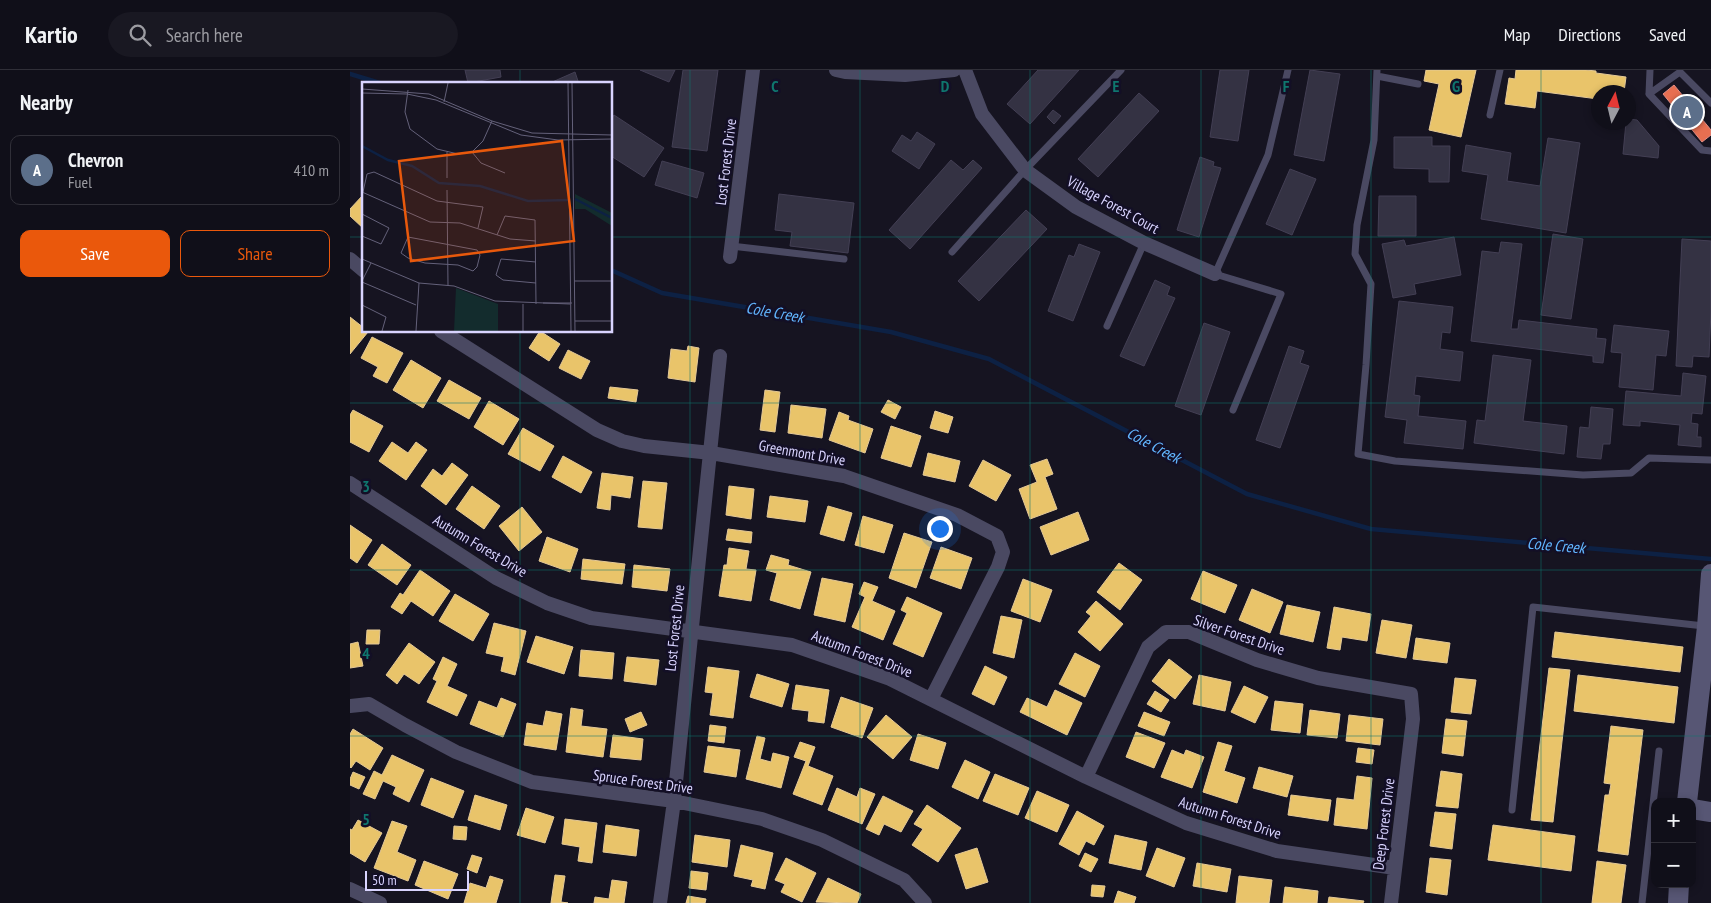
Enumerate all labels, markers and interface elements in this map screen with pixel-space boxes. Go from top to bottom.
search box [108,12,458,57]
text: Kartio [25,19,78,50]
icon: search [126,21,154,49]
text: Search here [166,23,243,47]
text: Map [1504,23,1530,46]
text: Directions [1558,23,1621,46]
text: Saved [1649,23,1686,46]
text: C [771,76,779,96]
text: D [941,76,950,96]
text: E [1113,76,1120,96]
text: F [1283,76,1290,96]
text: G [1452,76,1460,96]
inset map [362,82,612,332]
north arrow [1591,85,1636,130]
text: Nearby [20,89,73,116]
pin: A [1671,93,1703,131]
street label: Lost Forest Drive [711,118,740,206]
text: Chevron [68,148,123,172]
text: A [33,160,41,180]
text: 410 m [294,160,329,180]
street label: Village Forest Court [1063,171,1163,238]
text: Fuel [68,172,92,192]
button: Save [20,230,170,277]
button: Share [180,230,330,277]
water label: Cole Creek [745,297,807,327]
water label: Cole Creek [1124,422,1186,468]
street label: Greenmont Drive [757,436,847,469]
text: 3 [362,476,370,496]
street label: Autumn Forest Drive [430,510,531,581]
your location [927,516,953,542]
water label: Cole Creek [1526,532,1588,558]
street label: Lost Forest Drive [661,584,688,672]
street label: Silver Forest Drive [1191,610,1287,659]
street label: Autumn Forest Drive [809,626,915,681]
text: 4 [362,643,370,663]
street label: Spruce Forest Drive [592,765,694,798]
street label: Deep Forest Drive [1368,777,1399,871]
street label: Autumn Forest Drive [1177,792,1284,843]
map controls [1651,798,1696,888]
button: + [1651,798,1696,843]
text: 5 [362,809,370,829]
button: − [1651,843,1696,888]
scale bar [365,868,469,891]
text: 50 m [372,871,397,889]

